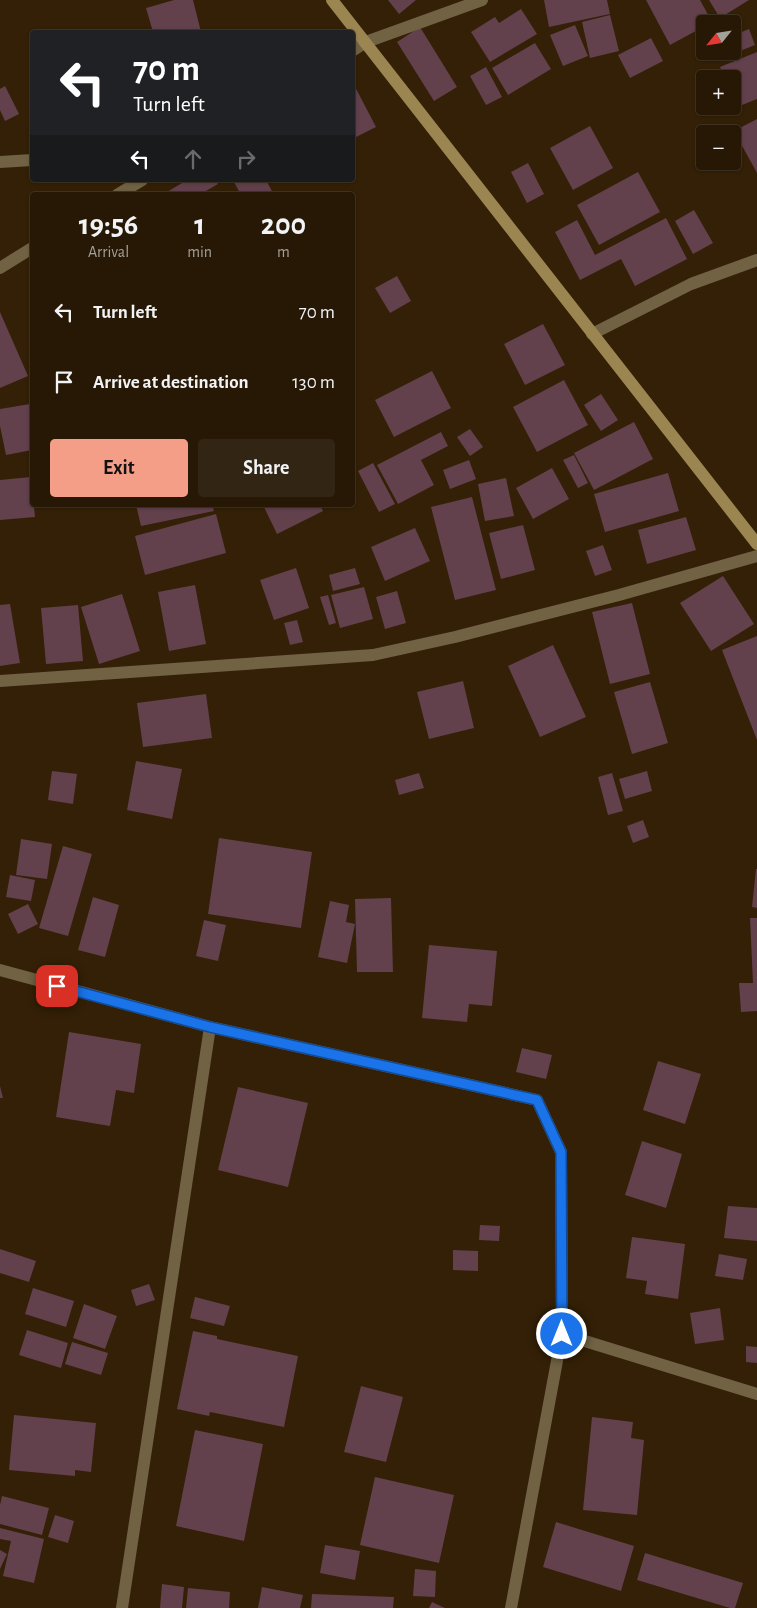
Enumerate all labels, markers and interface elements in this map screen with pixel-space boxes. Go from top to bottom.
north arrow [696,15,741,60]
map controls [696,15,741,170]
icon: left [50,50,115,115]
text: 70 m [133,52,200,87]
button: + [696,70,741,115]
text: Turn left [133,93,205,115]
button: − [696,125,741,170]
icon: left [126,145,154,173]
icon: ahead [179,145,207,173]
icon: right [232,145,260,173]
text: 19:56 [79,210,138,240]
text: 1 [194,210,205,240]
text: 200 [261,210,306,240]
text: Arrival [88,244,129,260]
text: min [187,244,212,260]
text: m [277,244,290,260]
icon: left [50,298,78,326]
text: Turn left [93,303,157,322]
text: 70 m [299,303,335,322]
icon: arrive [50,368,78,396]
text: Arrive at destination [93,373,249,392]
text: 130 m [292,373,335,392]
button: Exit [50,439,188,497]
button: Share [198,439,335,497]
pin [36,965,78,1007]
icon: arrive [43,972,71,1000]
position arrow [535,1307,587,1359]

